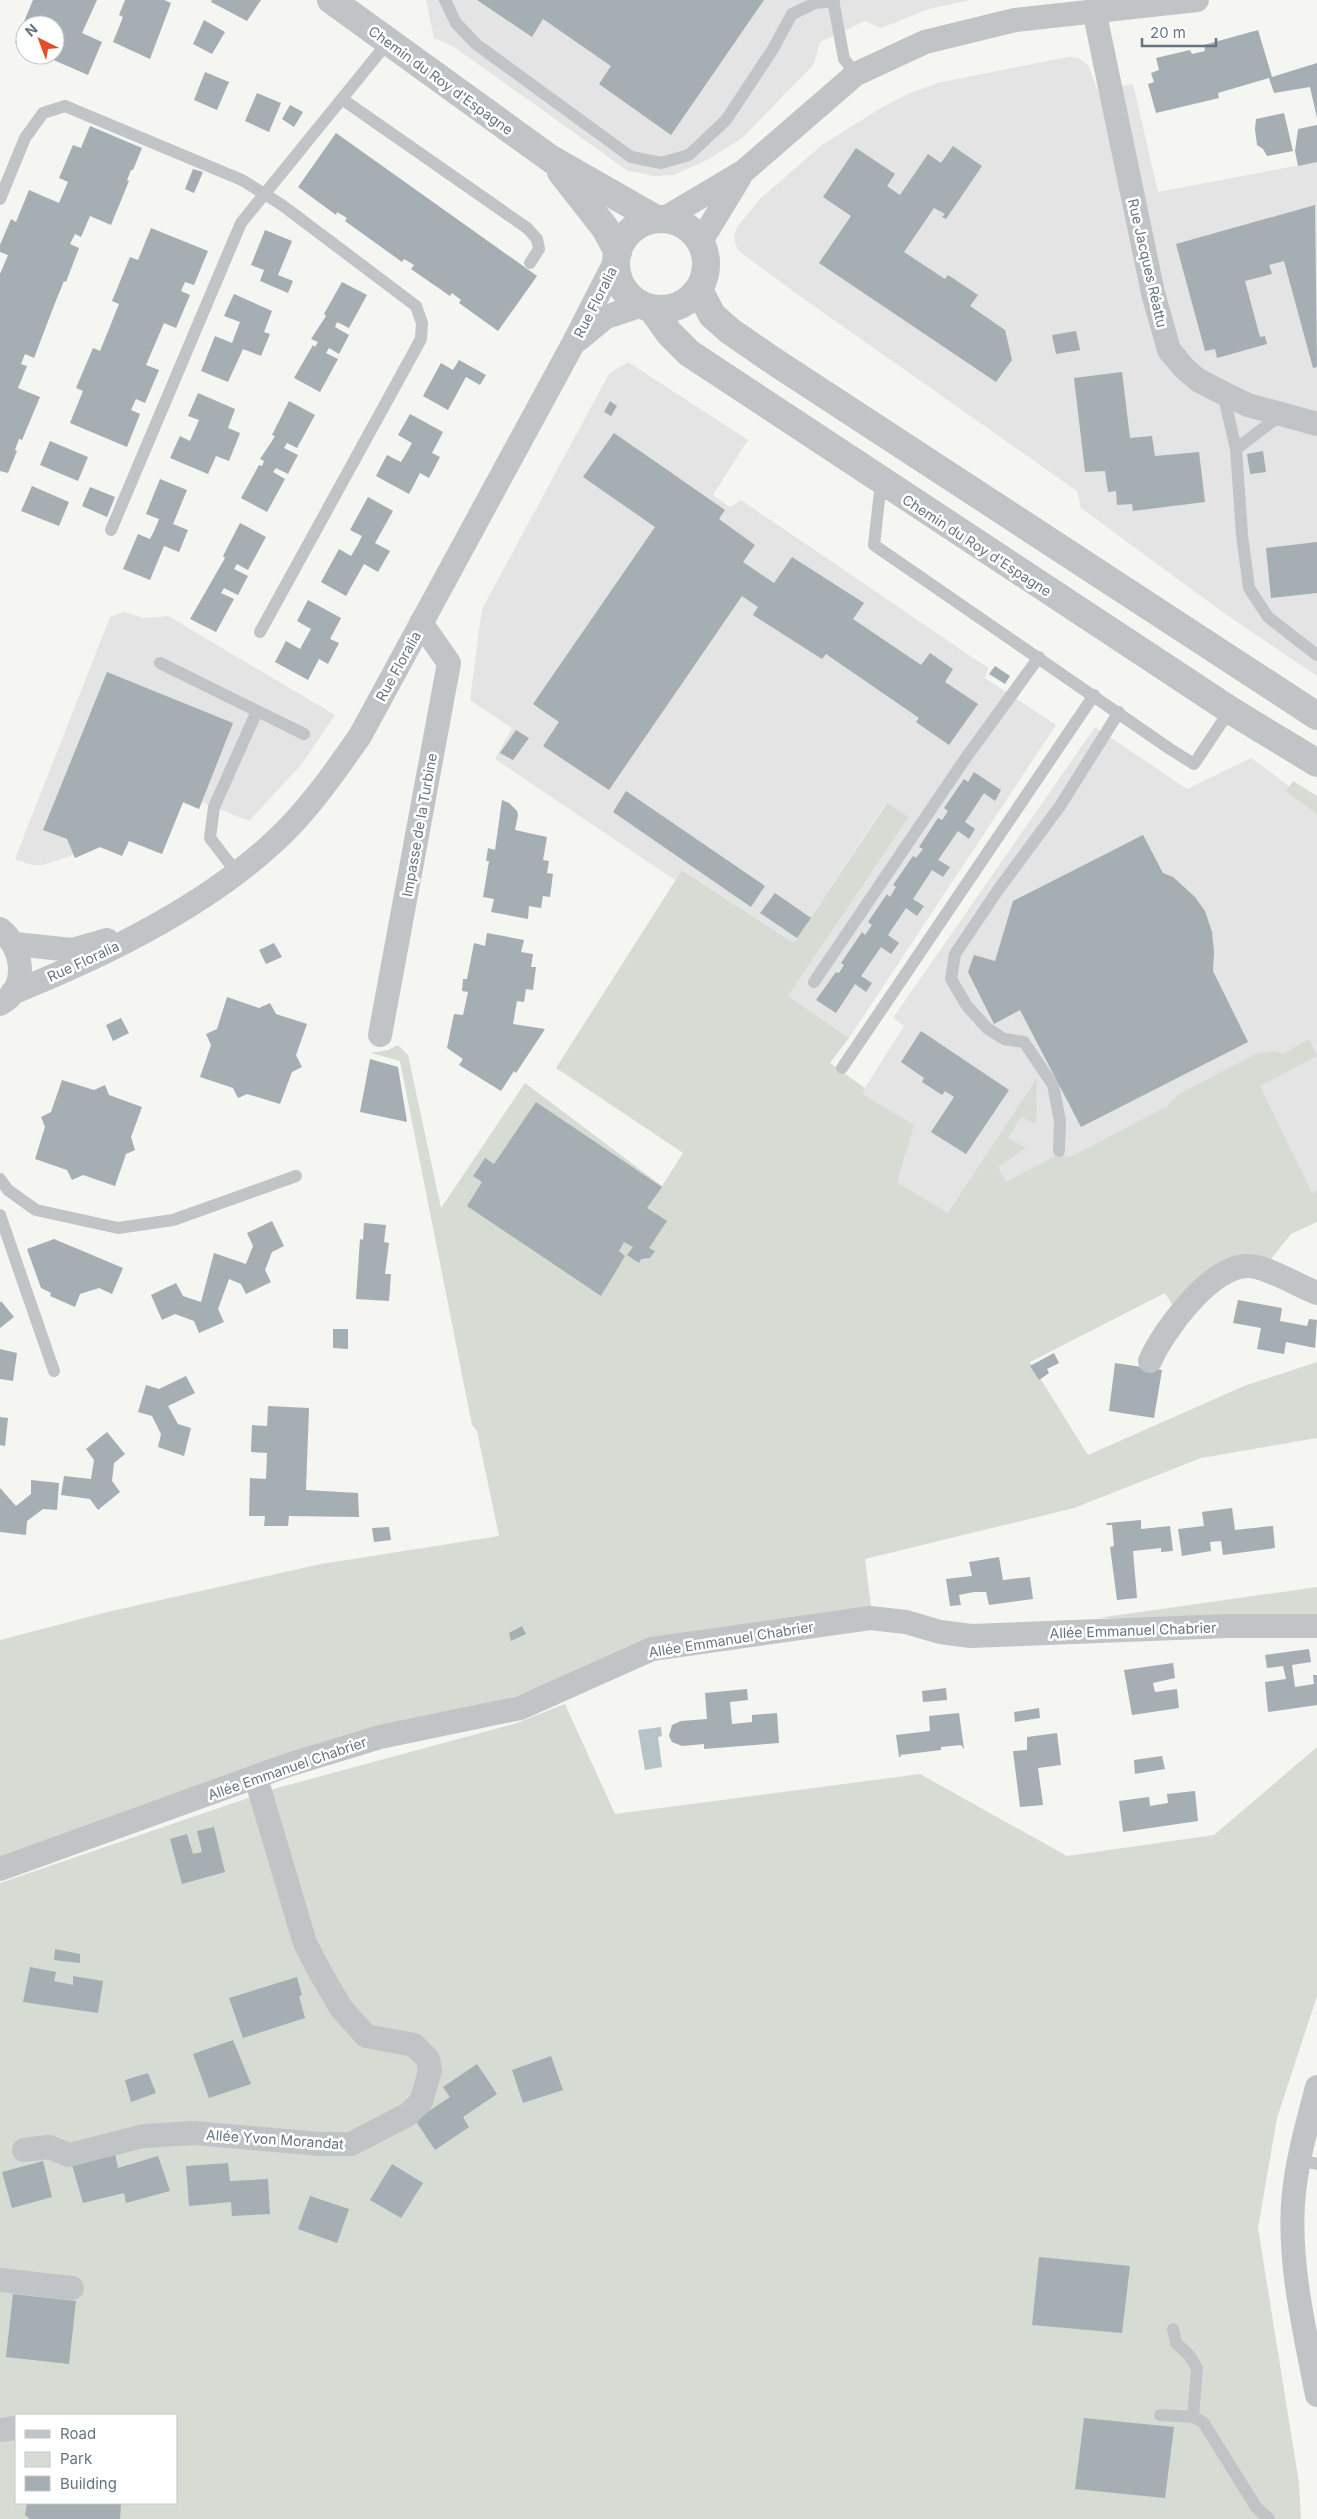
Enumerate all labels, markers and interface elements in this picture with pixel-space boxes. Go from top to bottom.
north arrow [15,15,65,65]
scale bar [1142,15,1216,47]
text: N [21,20,41,40]
street label: Chemin du Roy d'Espagne [366,22,516,138]
text: 20 m [1150,23,1186,42]
street label: Rue Jacques Réattu [1125,197,1171,329]
street label: Rue Floralia [570,264,620,340]
street label: Chemin du Roy d'Espagne [899,490,1055,600]
street label: Rue Floralia [372,628,424,704]
street label: Impasse de la Turbine [398,752,440,898]
street label: Rue Floralia [44,937,122,985]
street label: Allée Emmanuel Chabrier [647,1618,815,1660]
street label: Allée Emmanuel Chabrier [1049,1619,1217,1641]
street label: Allée Emmanuel Chabrier [205,1733,369,1803]
street label: Allée Yvon Morandat [206,2126,345,2152]
legend [15,2414,178,2504]
text: Road [60,2424,96,2443]
text: Park [60,2449,93,2468]
text: Building [60,2474,117,2493]

